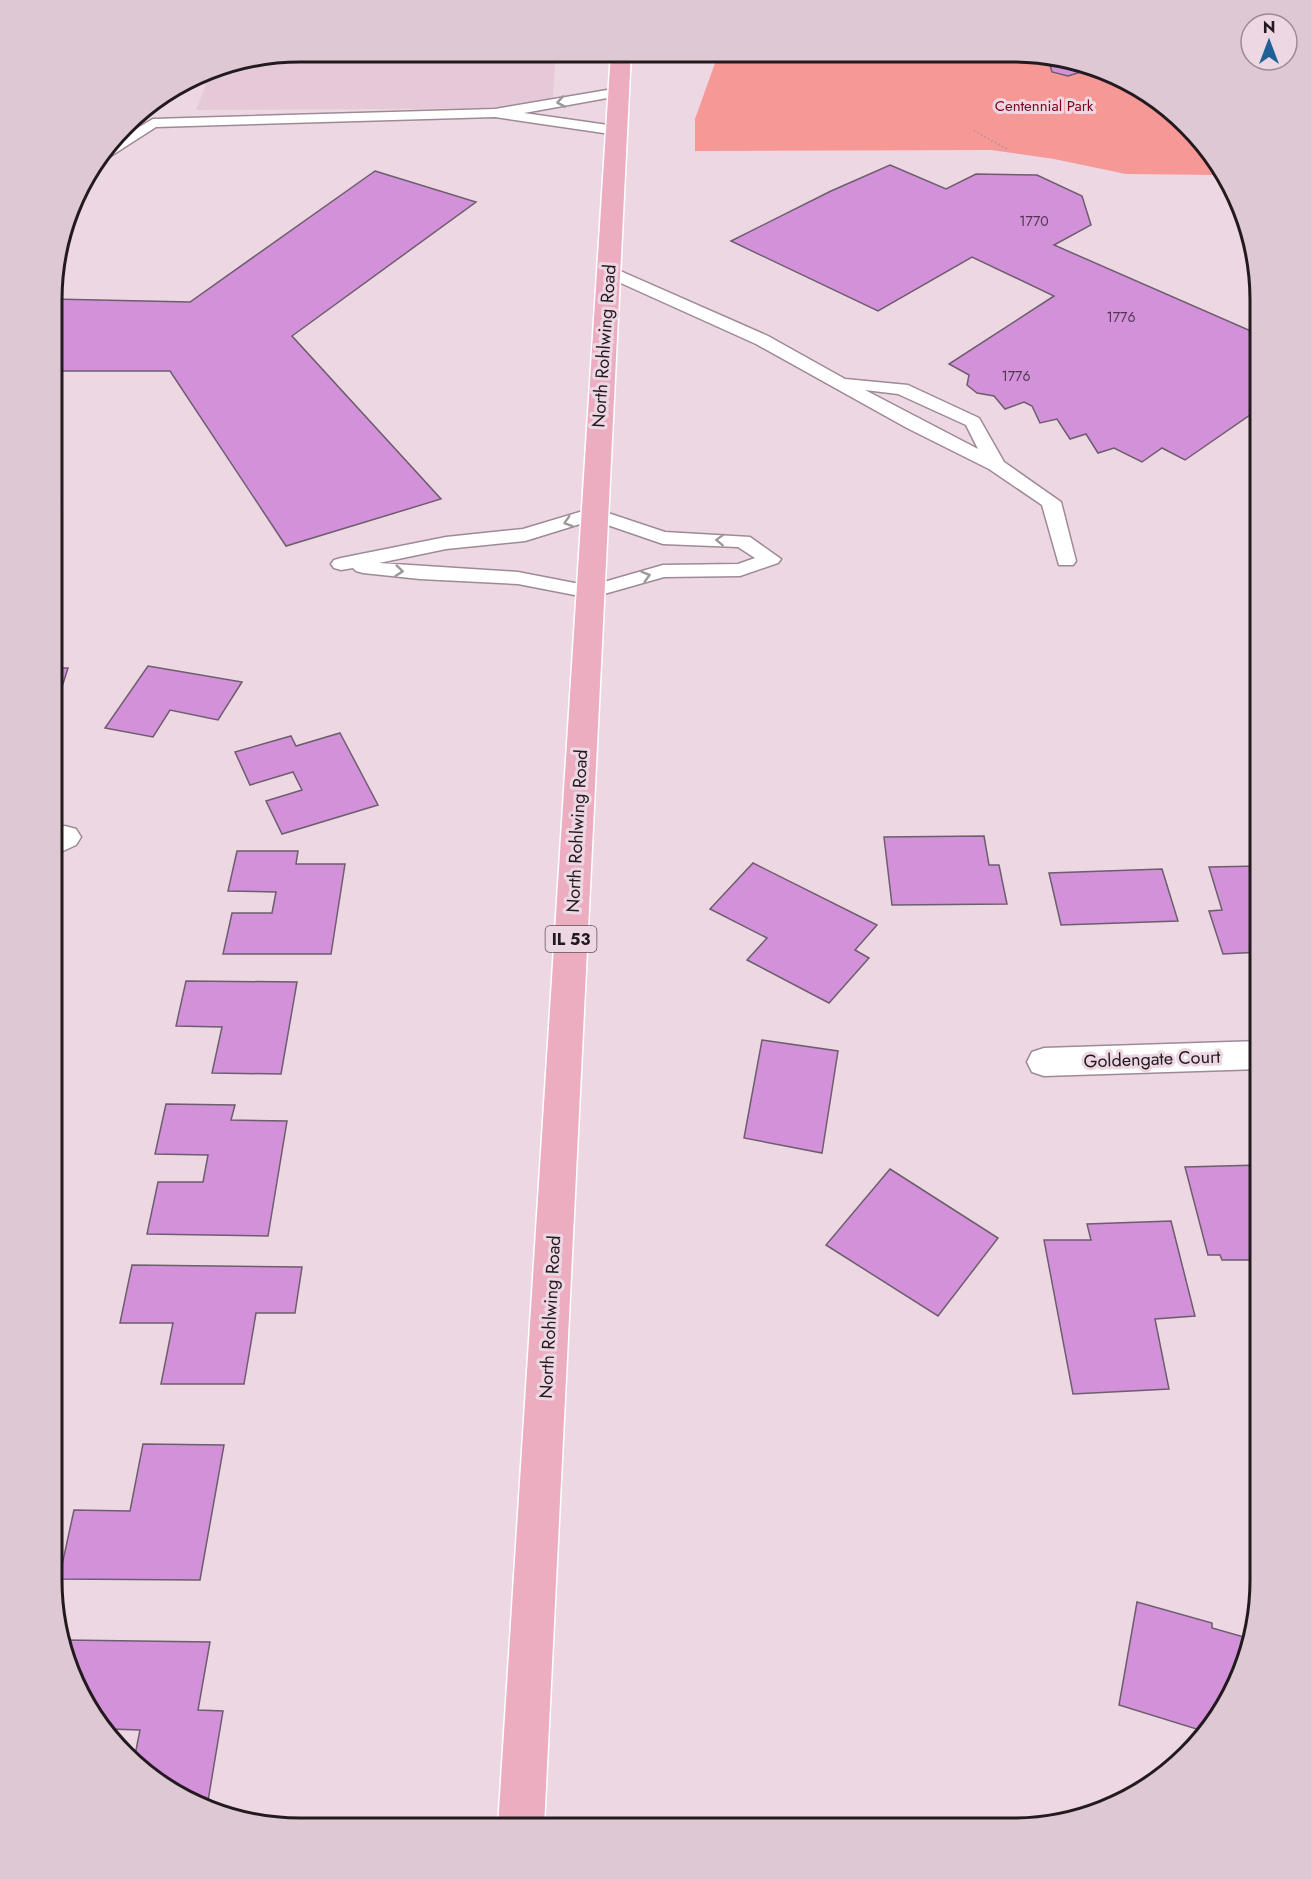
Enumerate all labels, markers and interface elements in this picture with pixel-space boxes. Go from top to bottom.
north arrow [1239,12,1299,72]
text: N [1263,16,1275,39]
one-way arrow [556,95,566,108]
park label: Centennial Park [995,95,1094,117]
house number: 1770 [1019,211,1049,231]
street label: North Rohlwing Road [585,264,623,428]
house number: 1776 [1106,307,1136,327]
house number: 1776 [1001,366,1031,386]
one-way arrow [563,515,574,527]
one-way arrow [715,534,724,547]
one-way arrow [395,564,404,577]
one-way arrow [640,571,651,583]
street label: North Rohlwing Road [560,749,594,913]
road number: IL 53 [546,926,596,952]
street label: Goldengate Court [1083,1044,1222,1074]
street label: North Rohlwing Road [533,1235,567,1399]

